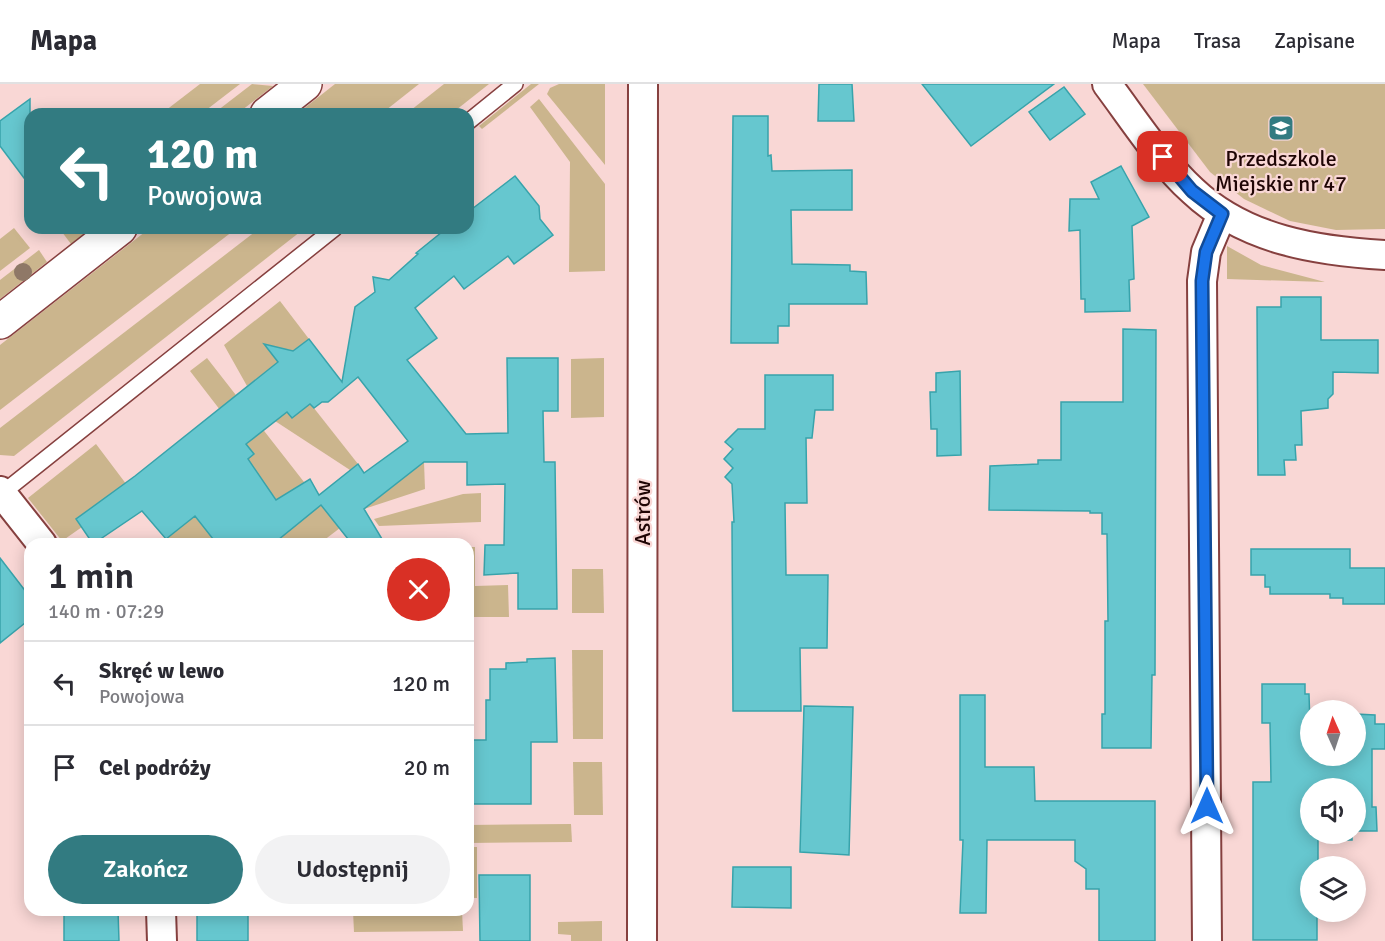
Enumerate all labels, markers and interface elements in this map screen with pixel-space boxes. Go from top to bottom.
text: Mapa [30,24,97,58]
text: Mapa [1111,28,1161,54]
text: Trasa [1194,28,1241,54]
text: Zapisane [1274,28,1355,54]
school or university icon: Przedszkole Miejskie nr 47 [1266,113,1296,143]
text: 120 m [147,129,258,180]
pin [1137,131,1188,182]
icon: left [48,132,126,210]
icon: arrive [1146,140,1179,173]
place label: Przedszkole Miejskie nr 47 [1215,145,1347,197]
text: Powojowa [147,180,263,213]
street label: Astrów [629,480,656,546]
text: 1 min [48,554,134,599]
button: close [387,558,450,621]
text: 140 m · 07:29 [48,599,164,624]
text: Skręć w lewo [99,657,224,684]
icon: left [48,667,81,700]
text: 120 m [392,670,450,697]
text: Powojowa [99,684,185,709]
north arrow [1300,700,1366,766]
map controls [1300,700,1366,922]
icon: arrive [48,751,81,784]
text: Cel podróży [99,754,211,781]
text: 20 m [404,754,450,781]
position arrow [1175,774,1239,838]
button: sound [1300,778,1366,844]
button: Zakończ [48,835,243,904]
button: Udostępnij [255,835,450,904]
button: layers [1300,856,1366,922]

